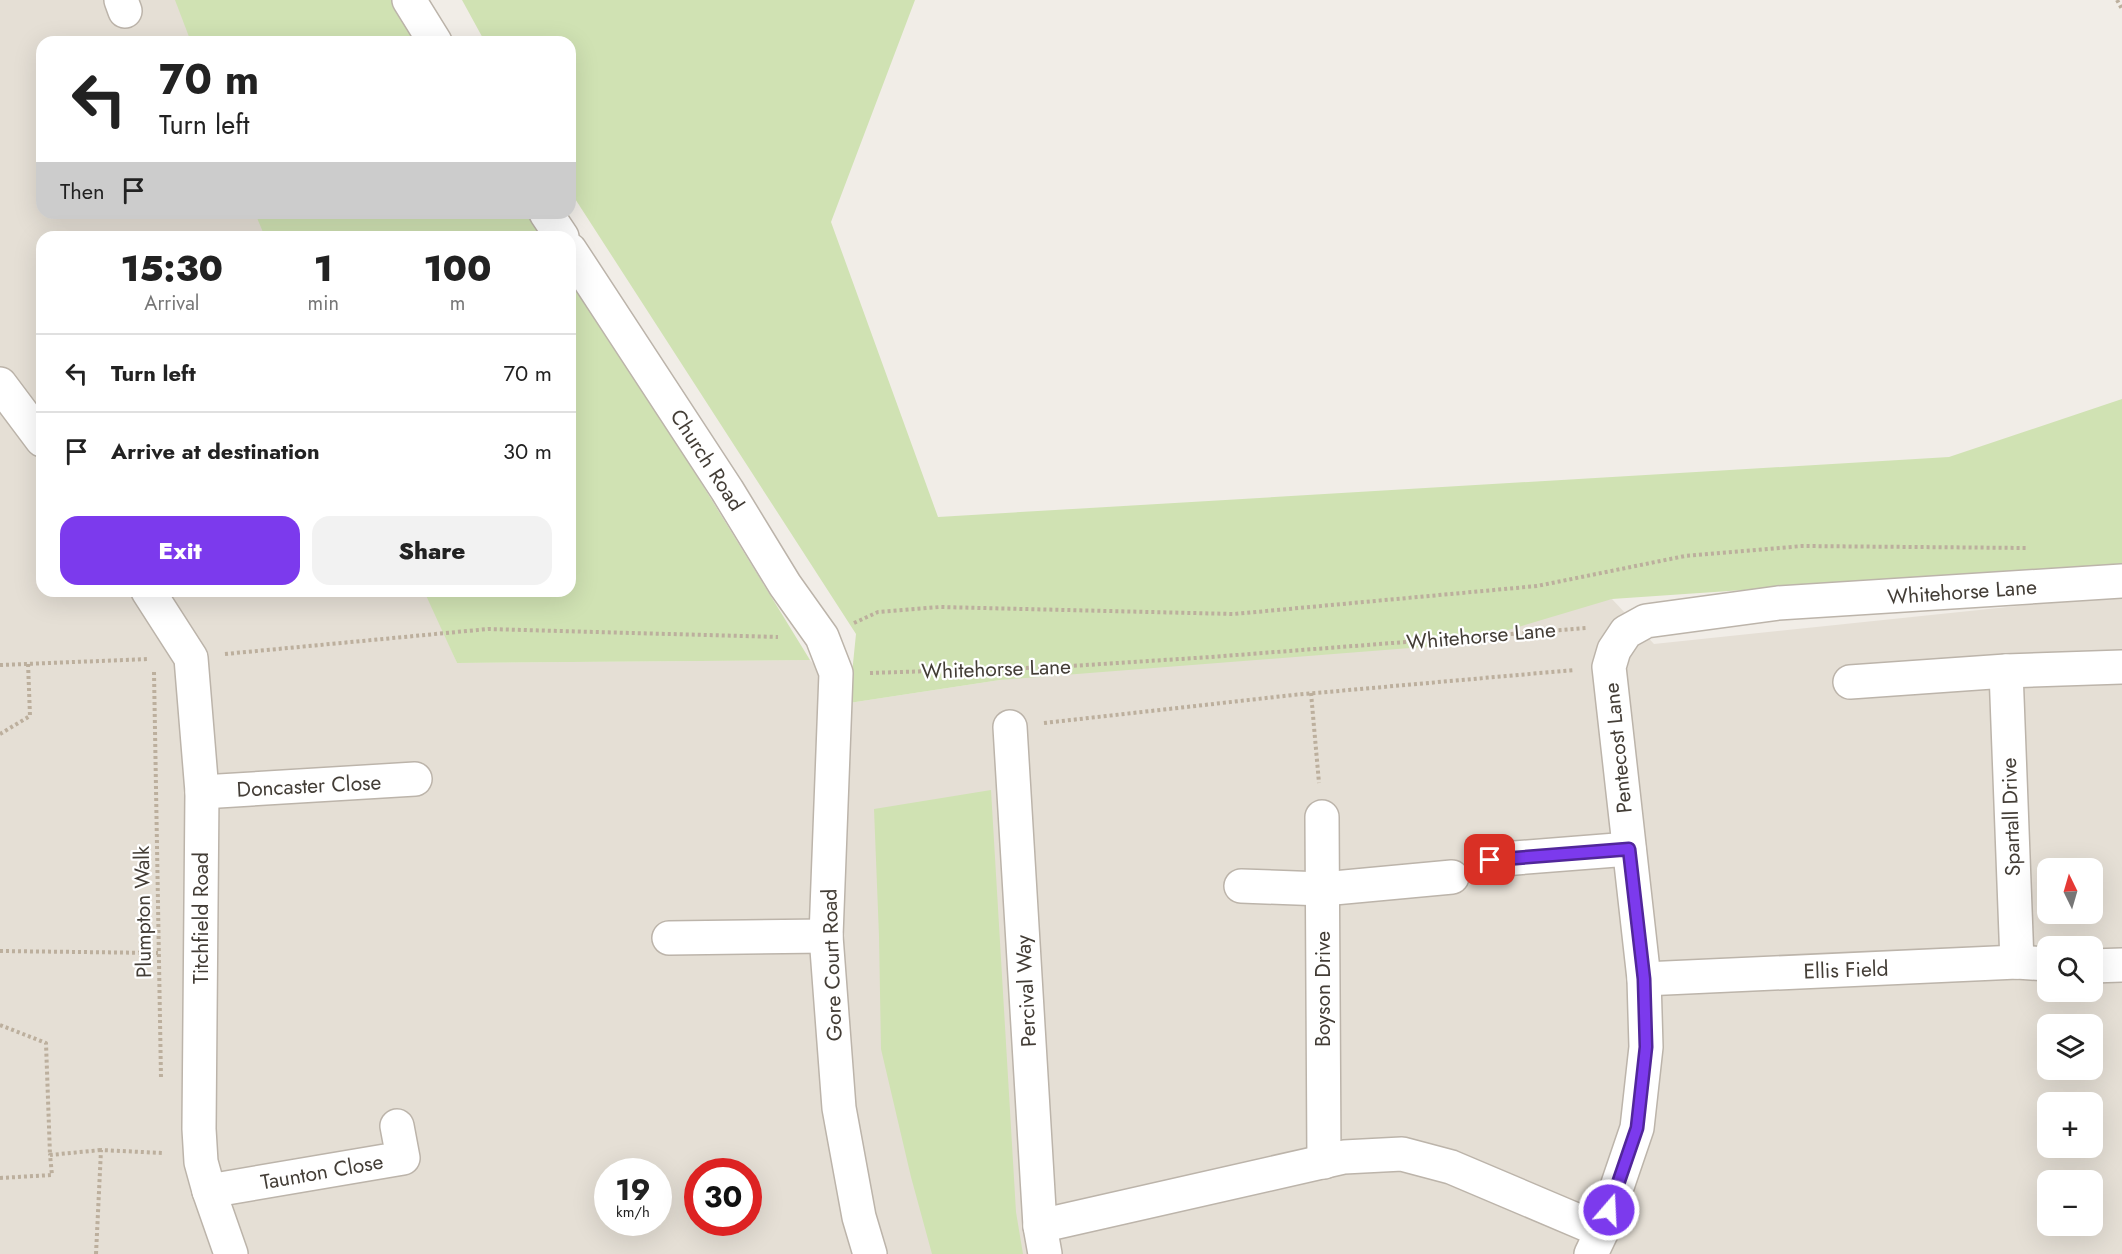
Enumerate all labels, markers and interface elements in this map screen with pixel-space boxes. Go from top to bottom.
text: 70 m [159,49,259,110]
icon: left [60,60,138,138]
text: Turn left [159,105,249,144]
icon: arrive [117,174,150,207]
text: Then [60,175,105,207]
text: 15:30 [121,242,223,294]
text: 1 [314,242,333,294]
text: 100 [423,242,491,294]
text: Arrival [144,289,199,318]
text: min [308,289,339,318]
text: m [450,289,465,318]
icon: left [60,357,93,390]
text: Turn left [111,357,196,389]
text: 70 m [503,357,552,389]
street label: Church Road [663,403,751,517]
icon: arrive [60,435,93,468]
text: Arrive at destination [111,435,320,467]
text: 30 m [503,435,552,467]
button: Exit [60,516,300,585]
button: Share [312,516,552,585]
street label: Whitehorse Lane [1886,572,2038,612]
street label: Whitehorse Lane [1405,615,1557,657]
street label: Whitehorse Lane [921,651,1072,687]
street label: Pentecost Lane [1596,681,1640,815]
street label: Spartall Drive [1994,757,2028,877]
street label: Doncaster Close [236,767,382,805]
pin [1464,834,1515,885]
icon: arrive [1473,843,1506,876]
street label: Plumpton Walk [127,845,159,978]
street label: Titchfield Road [186,852,216,984]
north arrow [2037,858,2103,924]
map controls [2037,858,2103,1236]
street label: Gore Court Road [814,888,850,1042]
street label: Boyson Drive [1308,931,1338,1047]
street label: Percival Way [1008,933,1044,1048]
button: search [2037,936,2103,1002]
street label: Ellis Field [1803,954,1889,986]
button: layers [2037,1014,2103,1080]
button: + [2037,1092,2103,1158]
street label: Taunton Close [259,1146,386,1198]
speed limit sign: 30 [684,1158,762,1236]
text: 19 [615,1168,651,1211]
button: − [2037,1170,2103,1236]
position arrow [1577,1178,1641,1242]
text: km/h [616,1201,650,1223]

